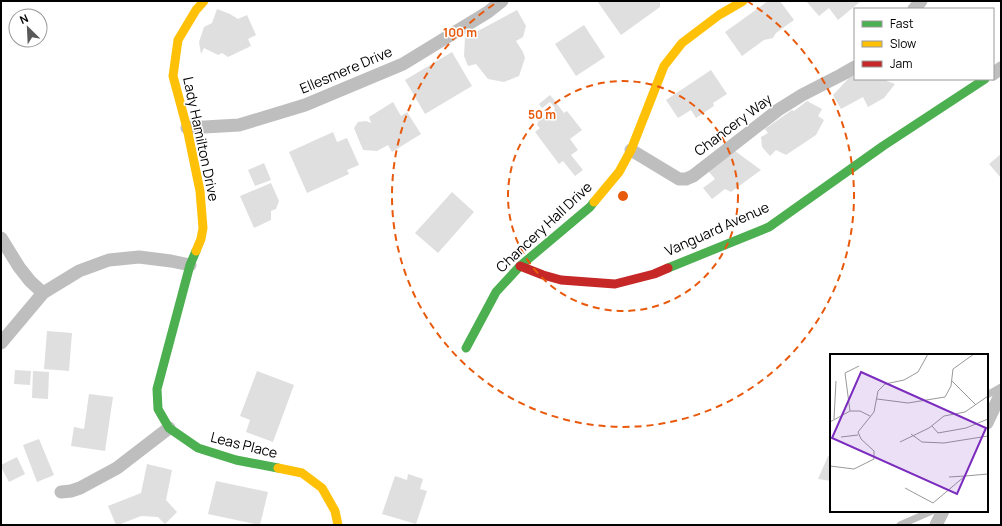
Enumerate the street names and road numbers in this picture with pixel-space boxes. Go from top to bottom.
street label: Ellesmere Drive [297,42,395,98]
street label: Lady Hamilton Drive [179,75,224,203]
street label: Chancery Way [690,89,776,160]
street label: Chancery Hall Drive [492,177,596,276]
street label: Vanguard Avenue [662,197,772,260]
street label: Leas Place [209,427,280,462]

